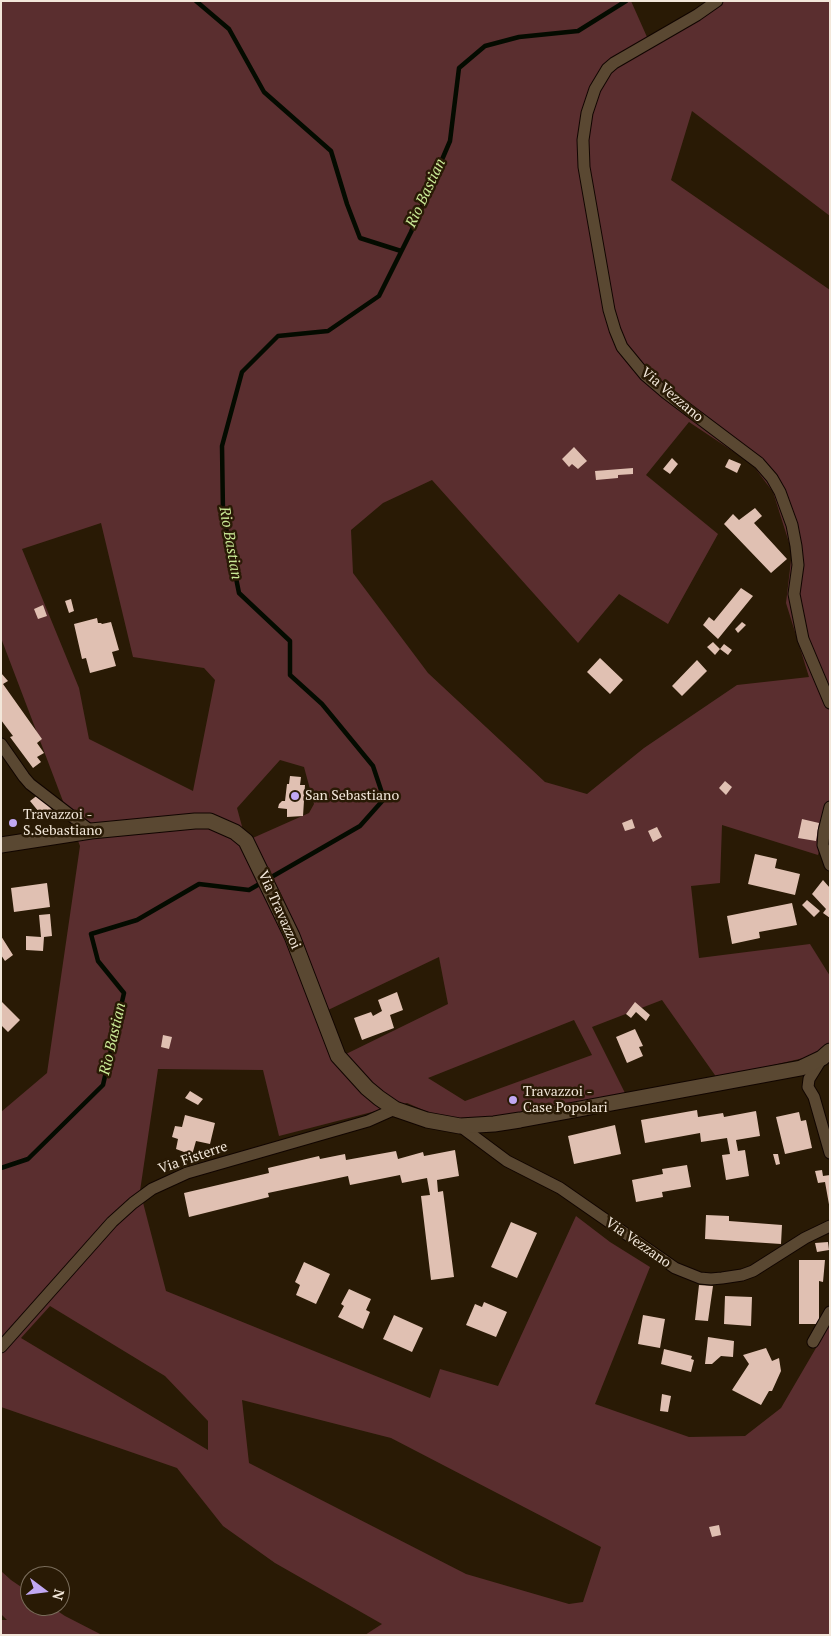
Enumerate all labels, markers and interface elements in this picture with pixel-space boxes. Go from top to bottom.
water label: Rio Bastian [402,156,450,230]
street label: Via Vezzano [638,364,706,426]
water label: Rio Bastian [215,505,245,581]
place label: San Sebastiano [305,788,399,804]
marker: San Sebastiano [289,790,301,802]
place label: Travazzoi - S.Sebastiano [23,807,102,840]
marker: Travazzoi - S.Sebastiano [7,817,19,829]
street label: Via Travazzoi [254,868,304,952]
water label: Rio Bastian [96,1001,130,1077]
place label: Travazzoi - Case Popolari [523,1084,608,1116]
marker: Travazzoi - Case Popolari [507,1094,519,1106]
street label: Via Fisterre [156,1138,230,1178]
street label: Via Vezzano [602,1214,674,1272]
north arrow [20,1566,70,1616]
text: N [48,1587,70,1602]

